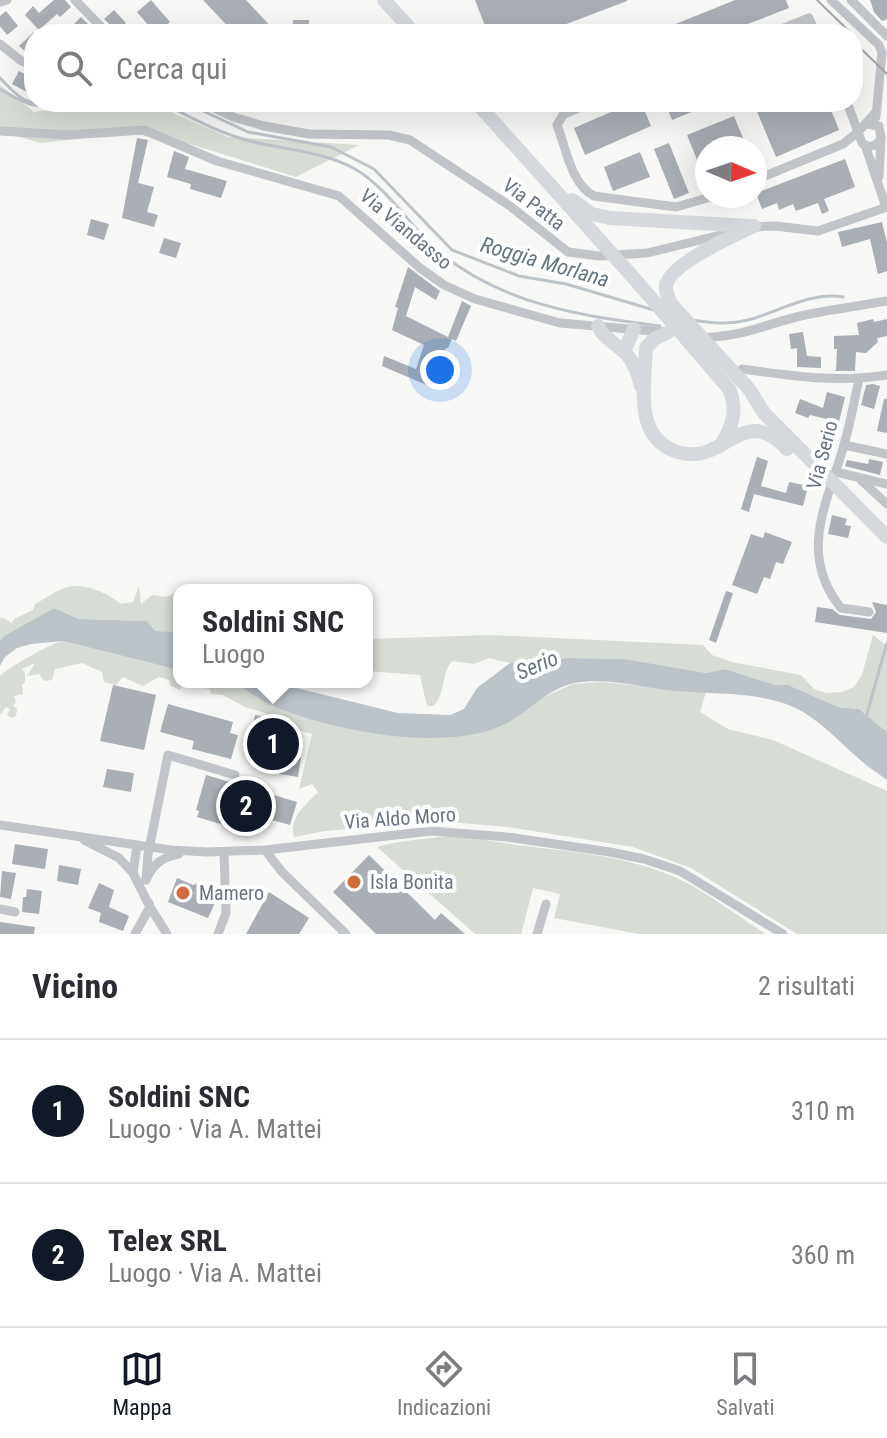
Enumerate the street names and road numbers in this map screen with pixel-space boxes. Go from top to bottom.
street label: Via Patta [498,173,570,235]
street label: Via Viandasso [355,184,457,274]
street label: Via Serio [801,418,843,492]
street label: Via Aldo Moro [343,802,457,834]

